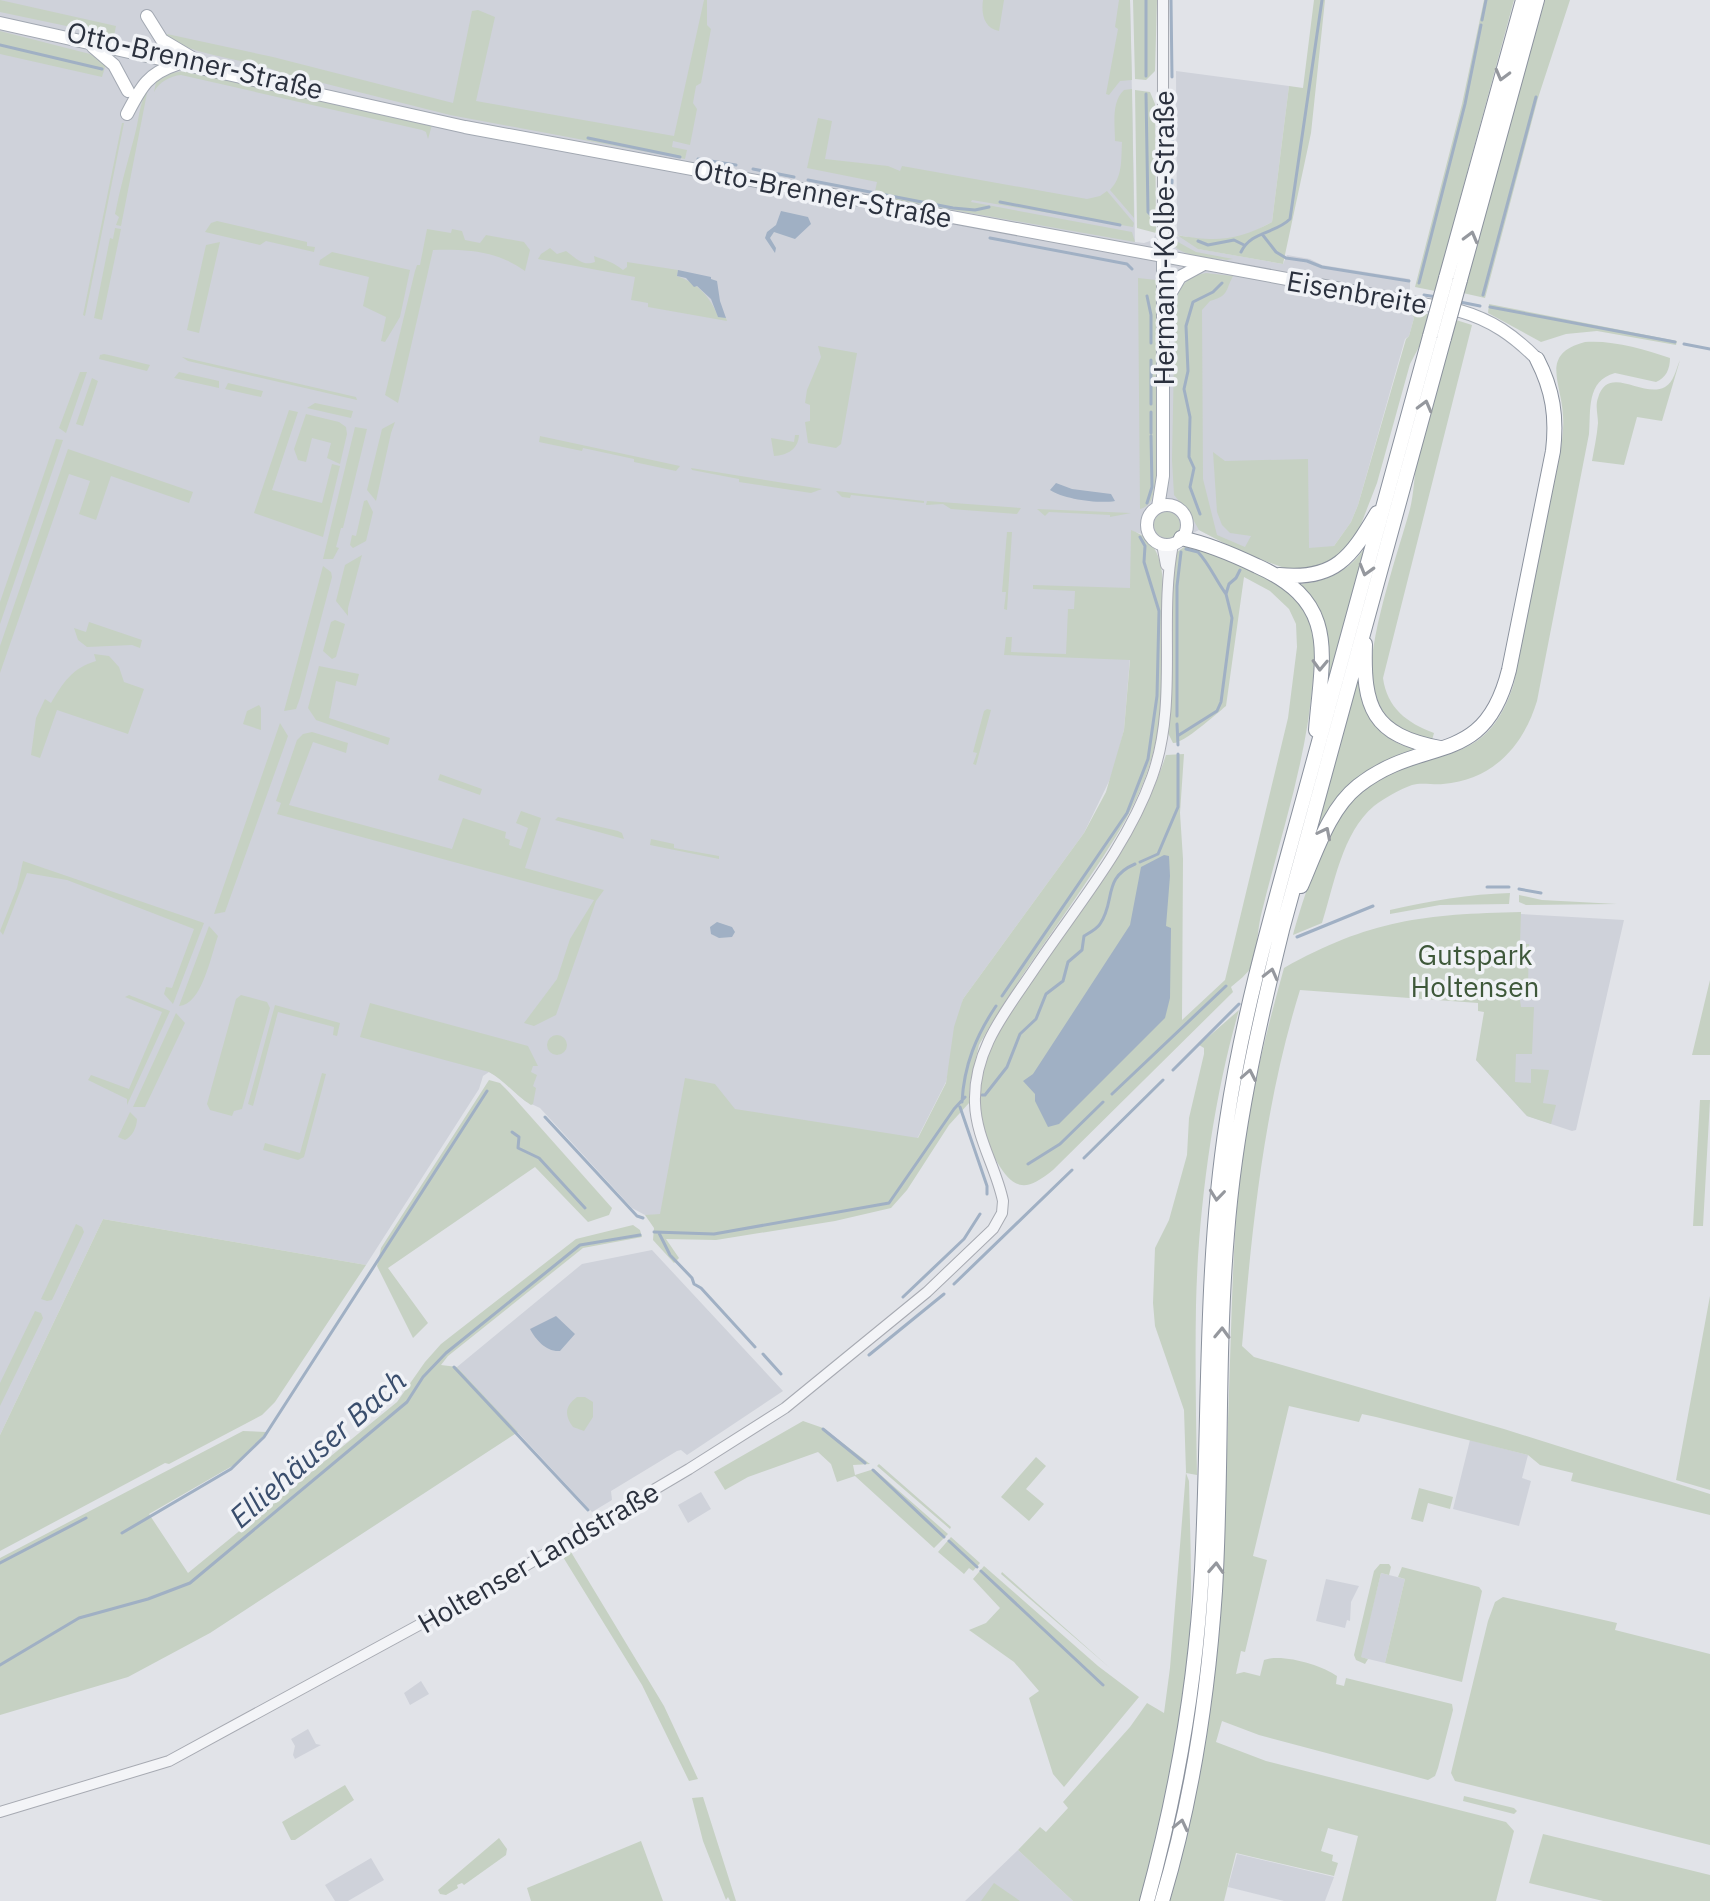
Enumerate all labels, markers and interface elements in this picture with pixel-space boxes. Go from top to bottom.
street label: Otto-Brenner-Straße [63,12,327,108]
one-way arrow [1495,68,1511,82]
street label: Hermann-Kolbe-Straße [1145,90,1182,386]
street label: Otto-Brenner-Straße [691,150,955,236]
one-way arrow [1462,231,1479,245]
street label: Eisenbreite [1284,261,1430,323]
one-way arrow [1416,399,1432,413]
one-way arrow [1359,563,1375,577]
one-way arrow [1311,659,1329,672]
one-way arrow [1315,827,1330,842]
park label: Gutspark Holtensen [1411,936,1539,1005]
one-way arrow [1262,968,1279,982]
one-way arrow [1239,1068,1256,1082]
one-way arrow [1209,1189,1226,1202]
one-way arrow [1213,1326,1231,1339]
water label: Elliehäuser Bach [220,1360,414,1536]
street label: Holtenser Landstraße [411,1473,665,1641]
one-way arrow [1207,1561,1224,1574]
one-way arrow [1172,1819,1189,1833]

